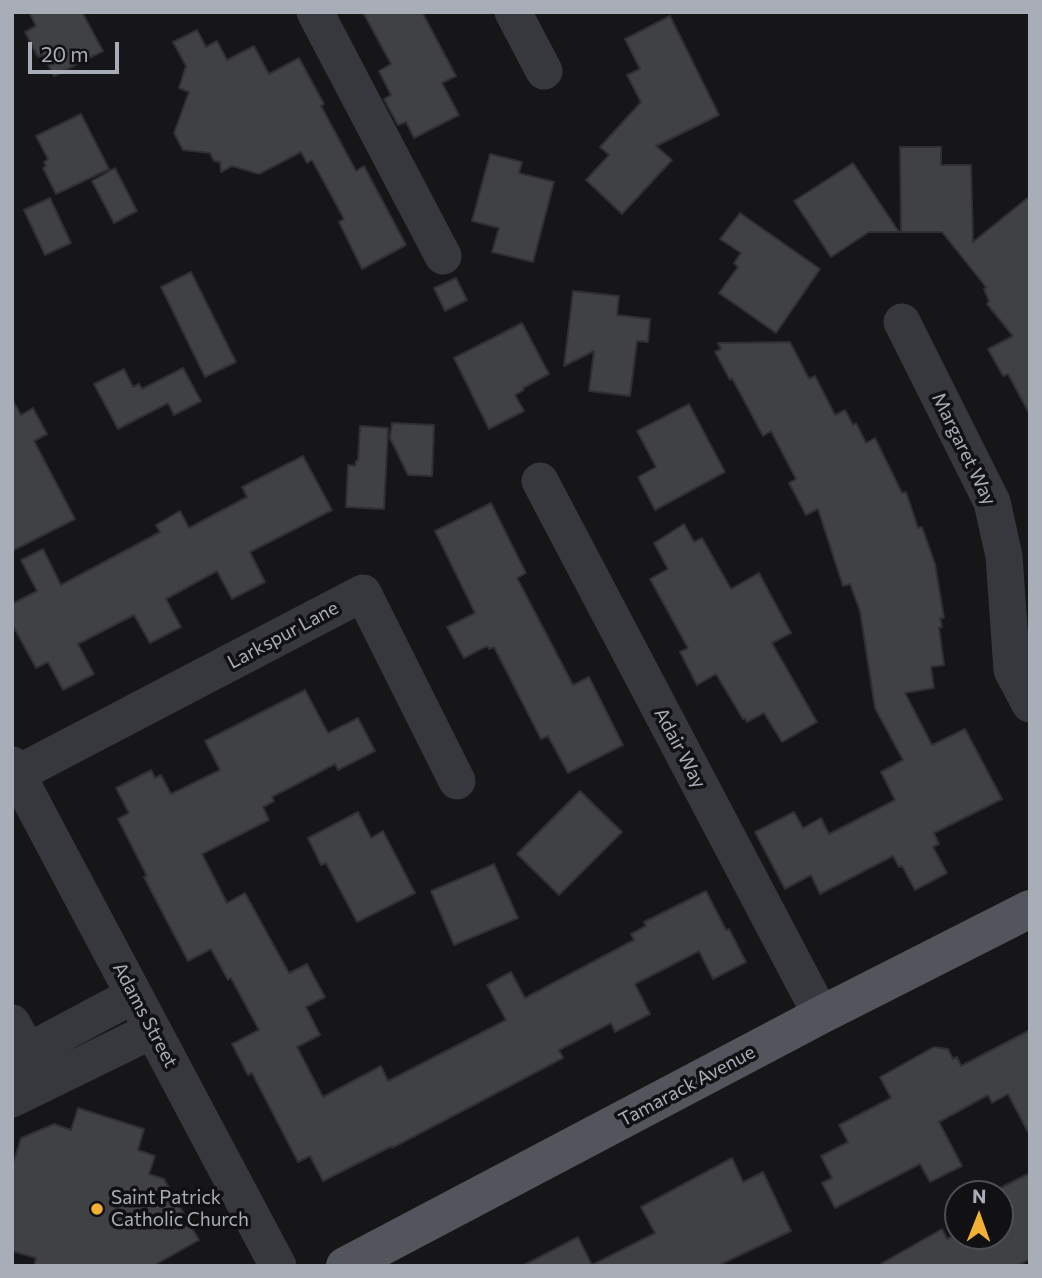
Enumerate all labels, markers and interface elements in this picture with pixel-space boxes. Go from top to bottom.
scale bar [32,28,122,72]
text: 20 m [41,41,89,66]
street label: Margaret Way [927,389,1001,509]
street label: Larkspur Lane [224,596,342,674]
street label: Adair Way [649,704,711,792]
street label: Adams Street [108,958,182,1072]
street label: Tamarack Avenue [615,1040,759,1132]
north arrow [944,1180,1014,1250]
text: N [972,1184,987,1207]
place label: Saint Patrick Catholic Church [111,1187,249,1231]
marker: Saint Patrick Catholic Church [89,1201,105,1217]

